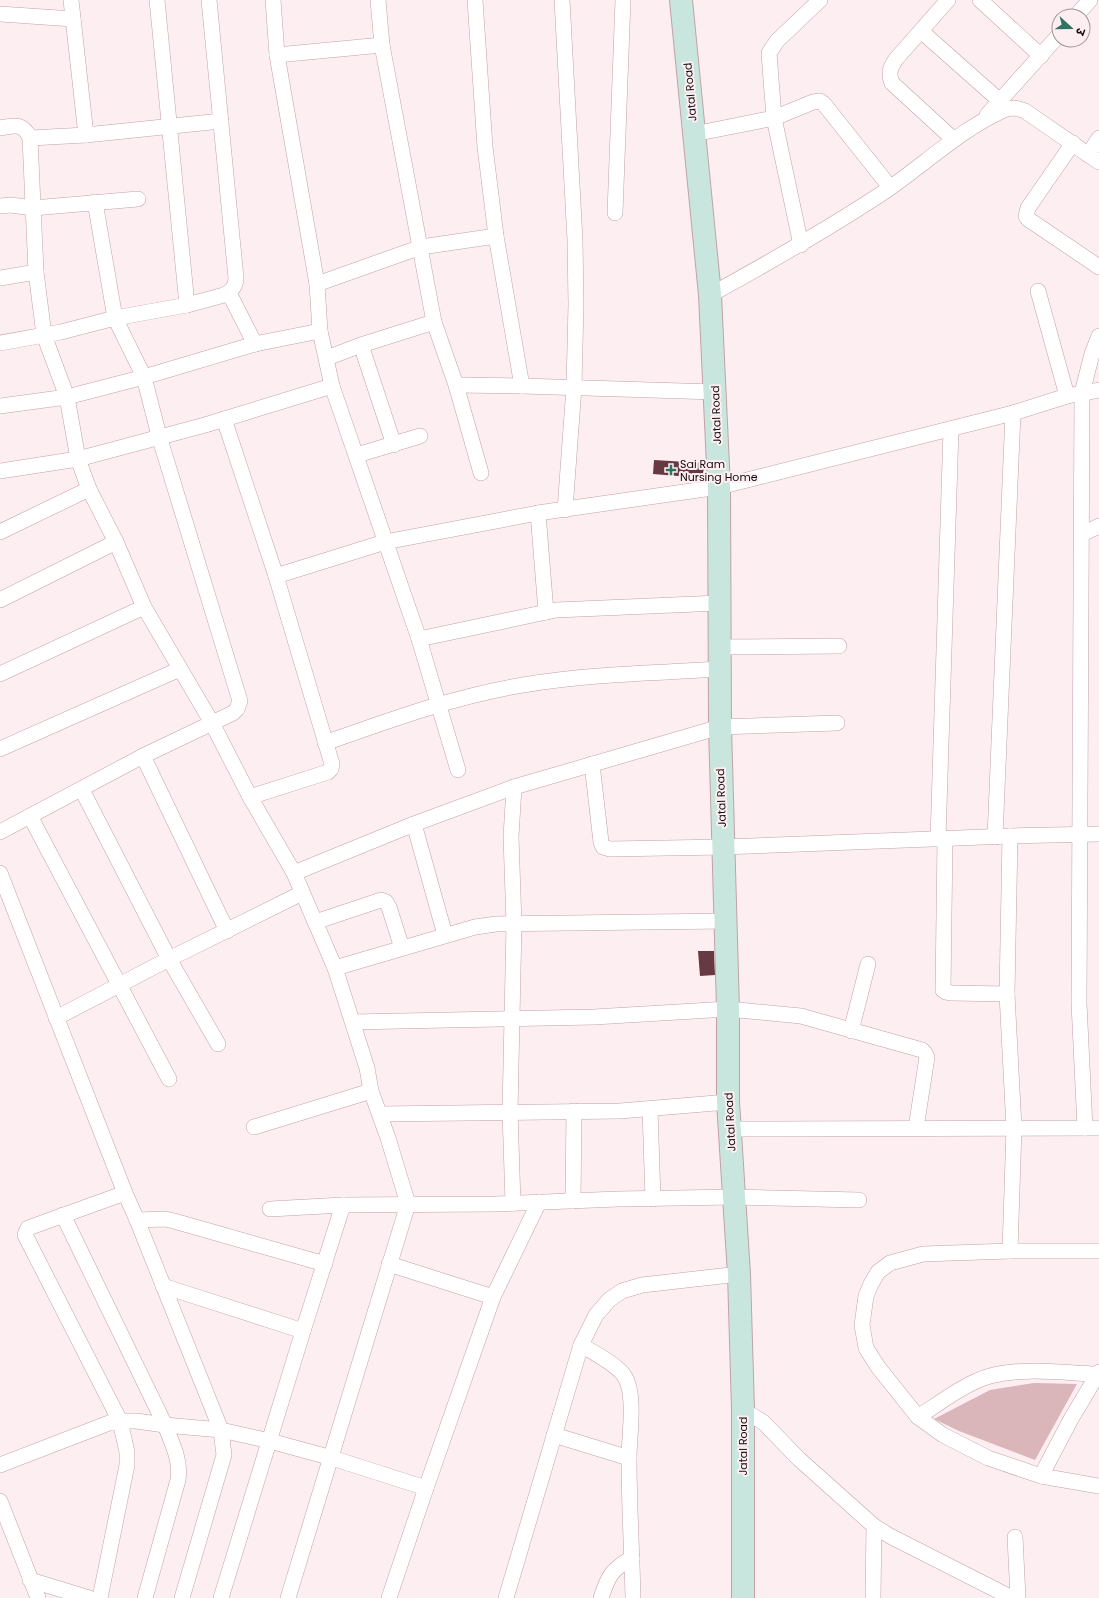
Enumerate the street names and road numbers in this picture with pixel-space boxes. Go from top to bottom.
street label: Jatal Road [679,62,701,122]
street label: Jatal Road [707,385,725,445]
street label: Jatal Road [712,768,730,828]
street label: Jatal Road [720,1092,740,1152]
street label: Jatal Road [735,1417,751,1475]

